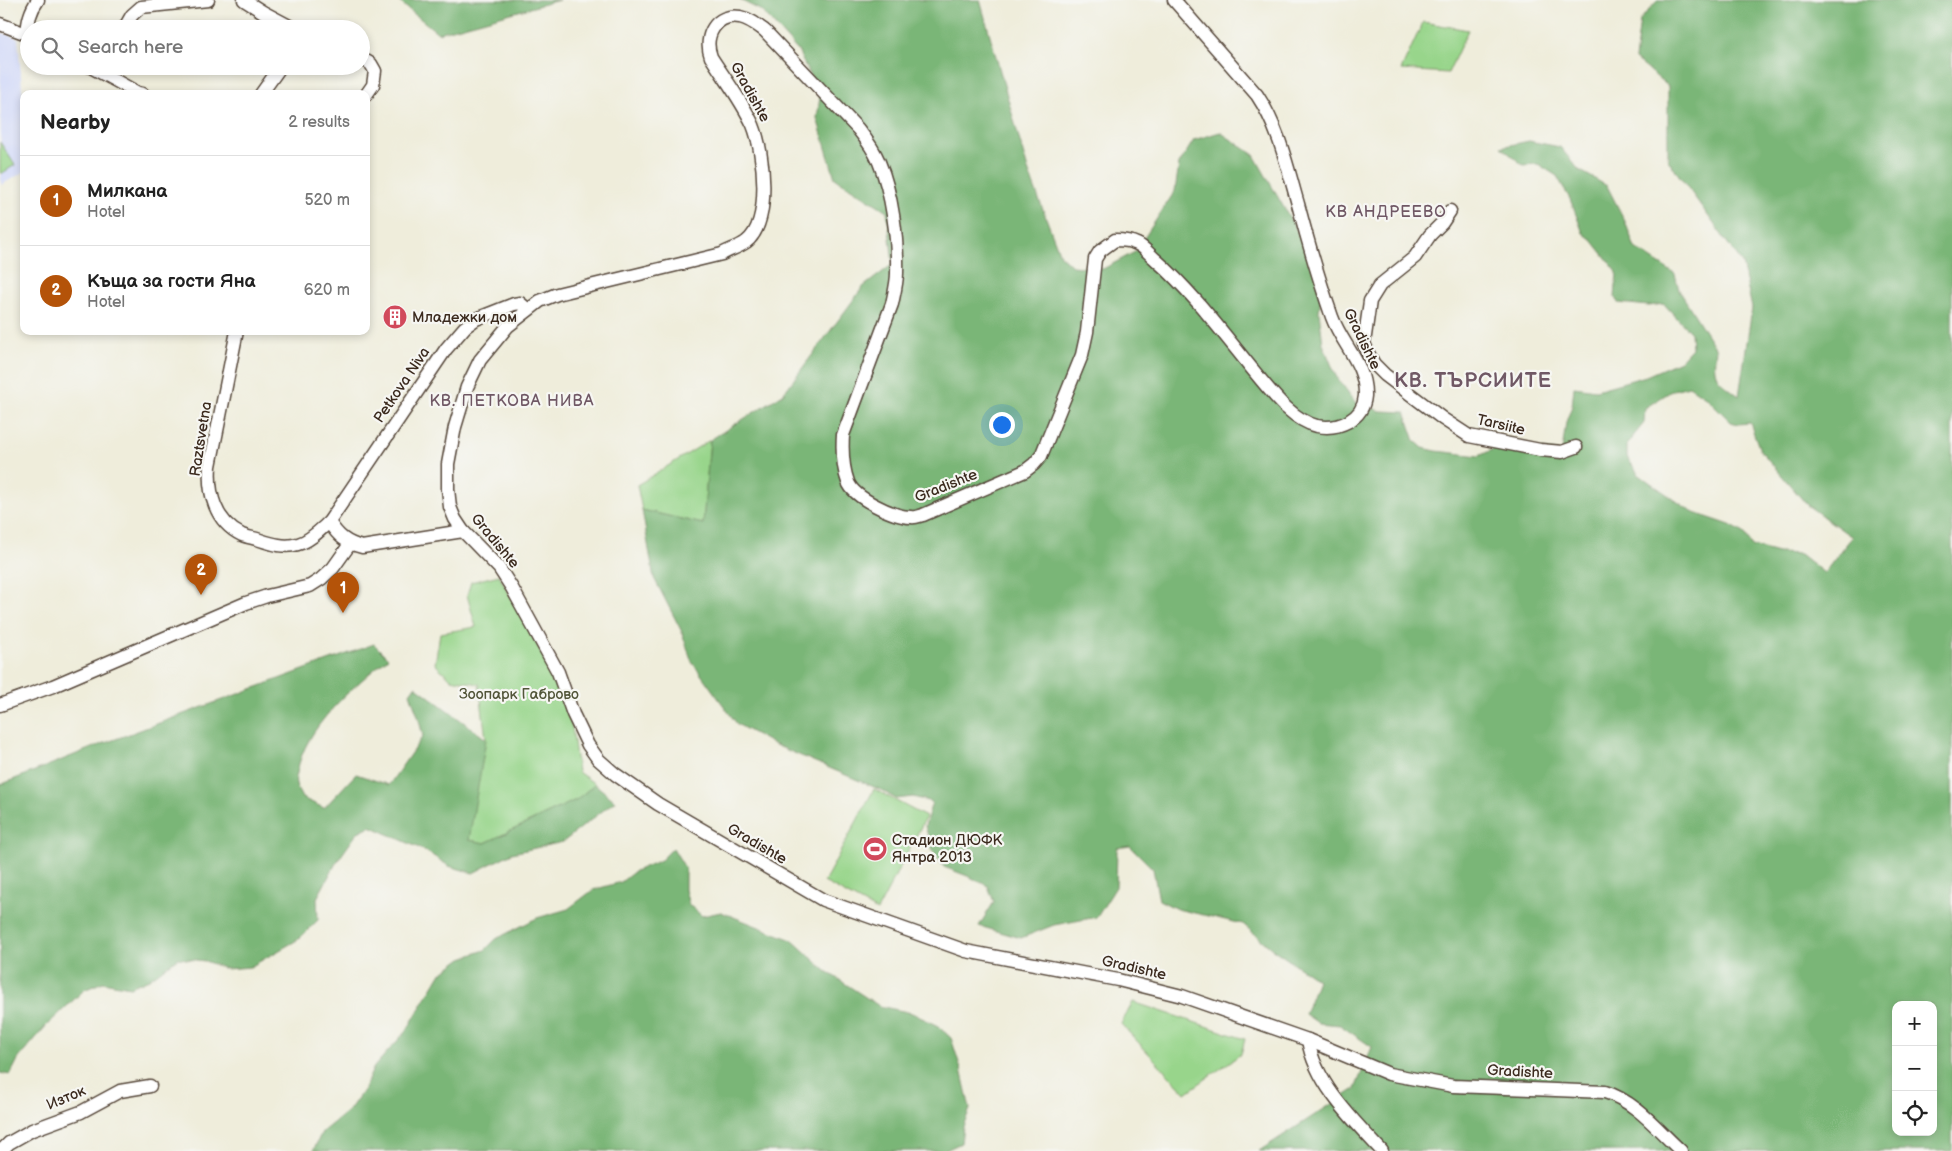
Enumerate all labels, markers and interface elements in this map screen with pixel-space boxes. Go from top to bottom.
search box [20,20,370,75]
icon: search [38,34,66,62]
text: Search here [78,36,183,59]
street label: Gradishte [726,59,774,125]
text: Nearby [40,110,110,135]
text: 2 results [288,113,350,132]
text: Милкана [87,180,167,203]
text: 1 [53,191,59,210]
text: 520 m [304,191,350,210]
text: Hotel [87,203,125,222]
district label: КВ АНДРЕЕВО [1325,203,1447,222]
text: Къща за гости Яна [87,270,256,293]
text: 2 [51,281,61,300]
text: 620 m [304,281,350,300]
text: Hotel [87,293,125,312]
building icon: Младежки дом [382,304,408,330]
street label: Gradishte [1339,305,1385,373]
place label: Младежки дом [412,308,517,327]
street label: Petkova Niva [370,344,434,426]
district label: КВ. ТЪРСИИТЕ [1394,369,1552,393]
district label: КВ. ПЕТКОВА НИВА [430,392,594,411]
street label: Raztsvetna [186,400,216,478]
street label: Tarsiite [1475,410,1527,440]
your location [989,412,1015,438]
street label: Gradishte [912,465,980,507]
street label: Gradishte [467,510,523,572]
pin: 2 [185,554,217,595]
pin: 1 [327,572,359,613]
park label: Зоопарк Габрово [459,685,579,704]
street label: Gradishte [724,819,790,869]
place label: Стадион ДЮФК Янтра 2013 [892,831,1003,867]
sports icon: Стадион ДЮФК Янтра 2013 [862,836,888,862]
street label: Gradishte [1100,951,1168,985]
map controls [1892,1001,1937,1136]
button: + [1892,1001,1937,1046]
button: − [1892,1046,1937,1091]
street label: Gradishte [1487,1061,1553,1083]
street label: Изток [44,1081,89,1115]
button: locate [1892,1091,1937,1136]

